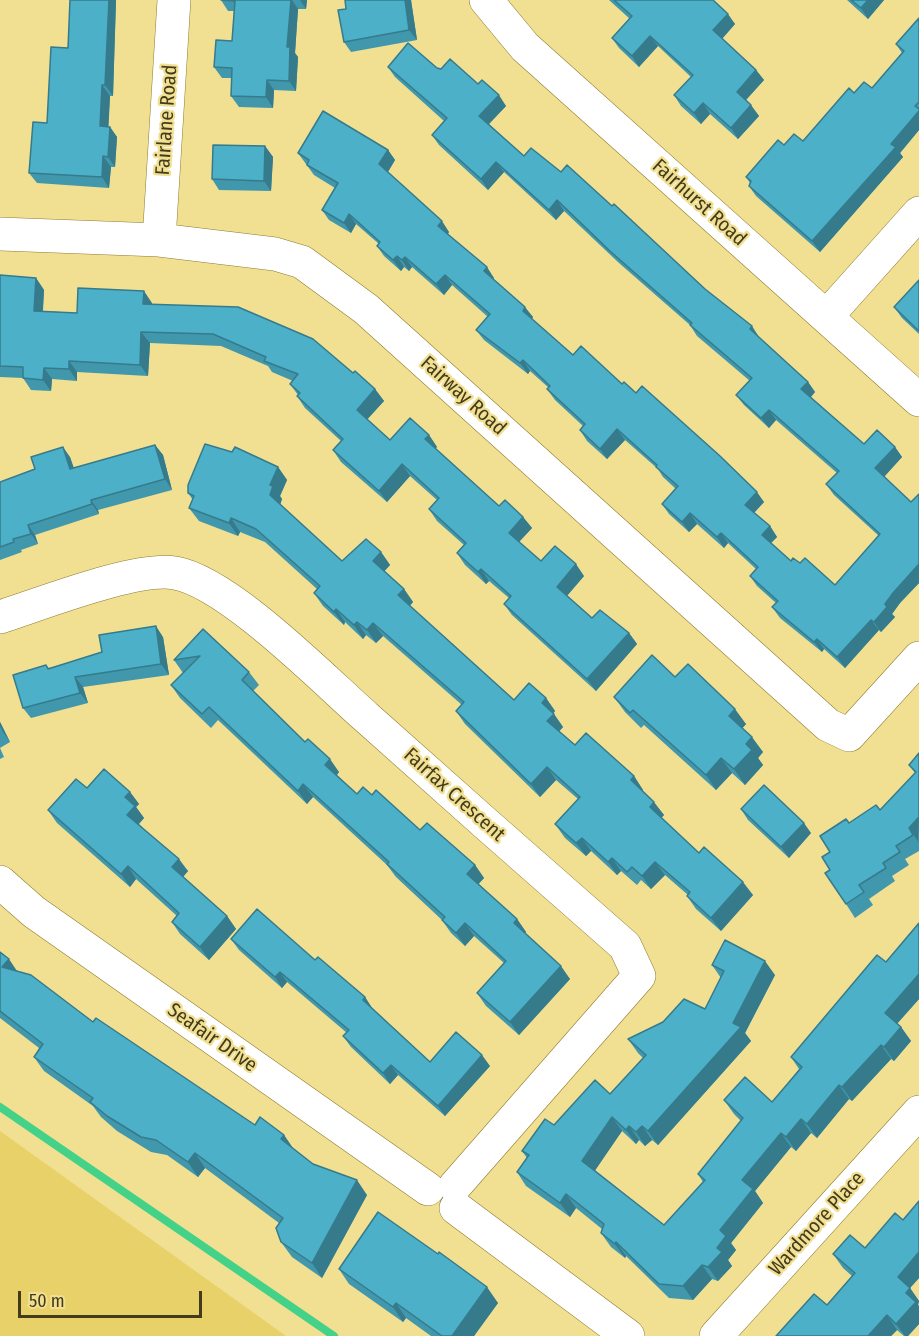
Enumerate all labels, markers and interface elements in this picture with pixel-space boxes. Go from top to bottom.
street label: Fairlane Road [151,64,183,176]
street label: Fairhurst Road [647,154,751,252]
street label: Fairway Road [415,351,511,441]
street label: Fairfax Crescent [398,743,510,847]
street label: Seafair Drive [163,998,261,1078]
street label: Wardmore Place [764,1167,870,1281]
scale bar [21,1279,206,1317]
text: 50 m [29,1290,65,1312]

